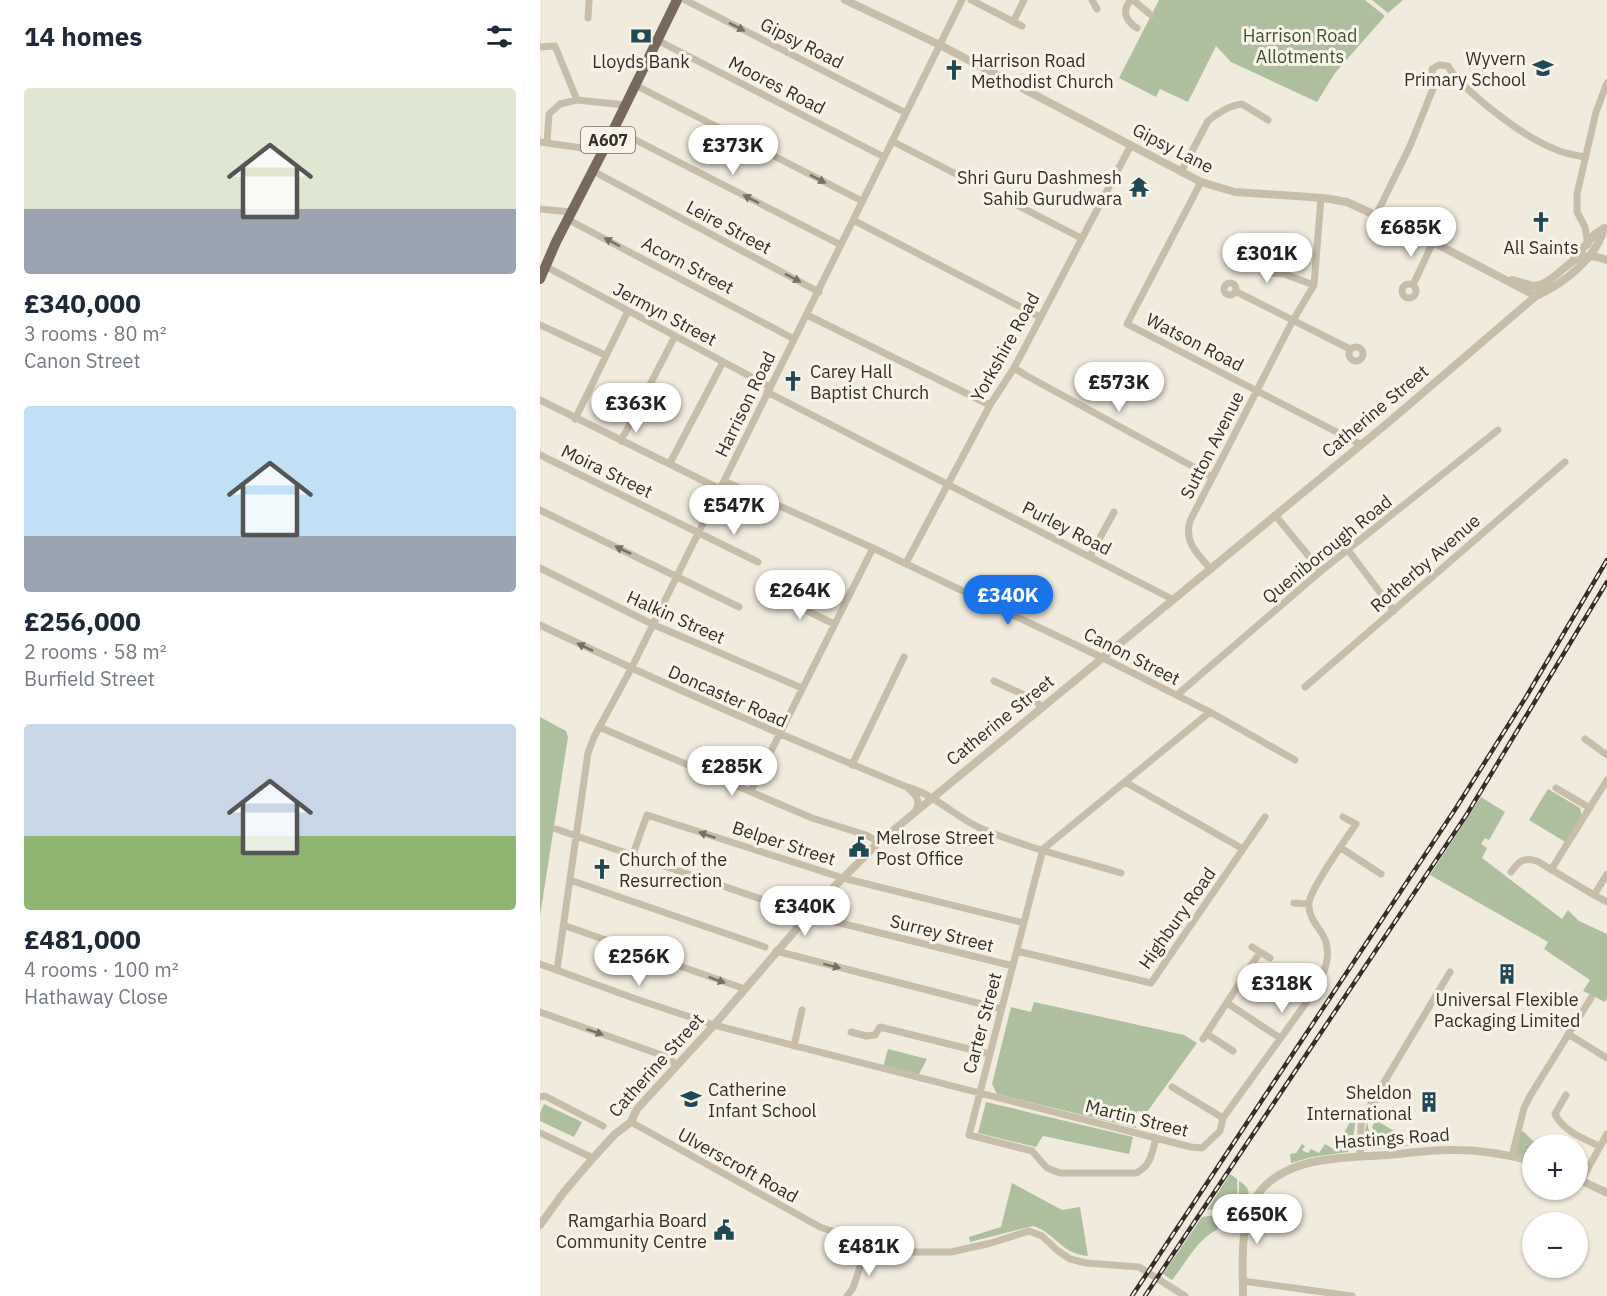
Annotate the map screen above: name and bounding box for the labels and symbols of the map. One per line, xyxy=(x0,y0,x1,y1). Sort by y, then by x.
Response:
street label: Gipsy Road xyxy=(756,12,848,74)
one-way arrow xyxy=(729,22,746,32)
bank icon: Lloyds Bank xyxy=(629,24,653,48)
park label: Harrison Road Allotments xyxy=(1243,24,1357,68)
place label: Wyvern Primary School xyxy=(1404,47,1526,91)
place label: Harrison Road Methodist Church xyxy=(971,49,1114,93)
place label: Lloyds Bank xyxy=(592,50,690,73)
street label: Moores Road xyxy=(725,51,829,119)
school or university icon: Wyvern Primary School xyxy=(1531,56,1555,80)
church icon: Harrison Road Methodist Church xyxy=(942,58,966,82)
street label: Gipsy Lane xyxy=(1129,118,1217,178)
pin: £373K xyxy=(691,125,775,176)
road number: A607 xyxy=(581,127,635,153)
place label: Shri Guru Dashmesh Sahib Gurudwara xyxy=(957,166,1122,210)
one-way arrow xyxy=(809,173,827,183)
temple icon: Shri Guru Dashmesh Sahib Gurudwara xyxy=(1127,175,1151,199)
one-way arrow xyxy=(743,194,760,204)
street label: Leire Street xyxy=(682,195,776,259)
pin: £685K xyxy=(1369,207,1453,258)
church icon: All Saints xyxy=(1529,210,1553,234)
street label: Acorn Street xyxy=(638,231,738,299)
pin: £301K xyxy=(1225,233,1309,284)
place label: All Saints xyxy=(1503,236,1579,259)
one-way arrow xyxy=(603,237,620,247)
one-way arrow xyxy=(784,273,801,283)
street label: Jermyn Street xyxy=(609,277,721,351)
street label: Yorkshire Road xyxy=(966,288,1044,406)
street label: Watson Road xyxy=(1142,308,1248,376)
street label: Harrison Road xyxy=(710,347,780,461)
place label: Carey Hall Baptist Church xyxy=(810,360,929,404)
street label: Catherine Street xyxy=(1317,360,1433,462)
pin: £573K xyxy=(1077,362,1161,413)
church icon: Carey Hall Baptist Church xyxy=(781,369,805,393)
pin: £363K xyxy=(594,383,678,434)
street label: Sutton Avenue xyxy=(1175,387,1249,503)
street label: Moira Street xyxy=(557,439,657,503)
pin: £547K xyxy=(692,485,776,536)
street label: Queniborough Road xyxy=(1257,490,1397,608)
street label: Purley Road xyxy=(1019,496,1115,560)
street label: Rotherby Avenue xyxy=(1365,509,1485,617)
one-way arrow xyxy=(614,546,631,555)
pin: £264K xyxy=(758,570,842,621)
pin: £340K xyxy=(966,575,1050,626)
street label: Halkin Street xyxy=(623,585,729,649)
street label: Canon Street xyxy=(1080,622,1184,690)
one-way arrow xyxy=(577,642,594,651)
street label: Doncaster Road xyxy=(665,659,791,733)
street label: Catherine Street xyxy=(941,670,1059,770)
pin: £285K xyxy=(690,746,774,797)
street label: Belper Street xyxy=(730,816,838,870)
place label: Melrose Street Post Office xyxy=(876,826,994,870)
one-way arrow xyxy=(698,829,716,839)
public building icon: Melrose Street Post Office xyxy=(847,835,871,859)
place label: Church of the Resurrection xyxy=(619,848,727,892)
church icon: Church of the Resurrection xyxy=(590,857,614,881)
street label: Highbury Road xyxy=(1133,863,1221,973)
pin: £340K xyxy=(763,886,847,937)
street label: Surrey Street xyxy=(888,909,996,957)
pin: £256K xyxy=(597,936,681,987)
one-way arrow xyxy=(823,962,841,971)
building icon: Universal Flexible Packaging Limited xyxy=(1495,962,1519,986)
pin: £318K xyxy=(1240,963,1324,1014)
street label: Carter Street xyxy=(957,970,1007,1076)
one-way arrow xyxy=(708,975,726,985)
place label: Universal Flexible Packaging Limited xyxy=(1434,988,1580,1032)
street label: Catherine Street xyxy=(603,1008,709,1122)
one-way arrow xyxy=(586,1027,604,1037)
place label: Catherine Infant School xyxy=(708,1078,817,1122)
place label: Sheldon International xyxy=(1306,1081,1412,1125)
school or university icon: Catherine Infant School xyxy=(679,1087,703,1111)
building icon: Sheldon International xyxy=(1417,1090,1441,1114)
street label: Martin Street xyxy=(1083,1094,1191,1142)
street label: Ulverscroft Road xyxy=(674,1122,802,1208)
street label: Hastings Road xyxy=(1333,1122,1451,1154)
pin: £650K xyxy=(1215,1194,1299,1245)
place label: Ramgarhia Board Community Centre xyxy=(556,1209,707,1253)
public building icon: Ramgarhia Board Community Centre xyxy=(712,1218,736,1242)
pin: £481K xyxy=(827,1226,911,1277)

